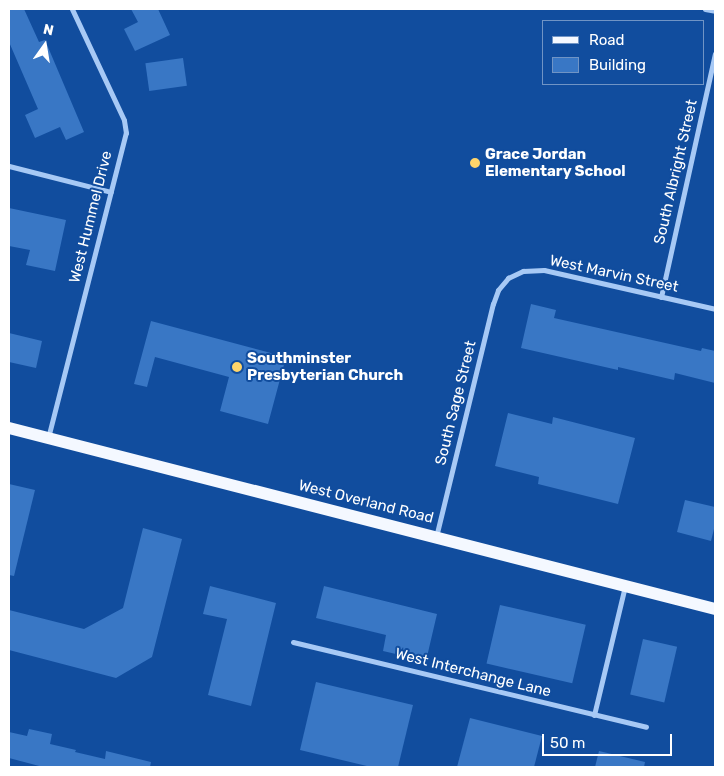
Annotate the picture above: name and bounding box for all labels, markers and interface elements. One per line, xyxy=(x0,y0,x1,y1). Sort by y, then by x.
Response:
north arrow xyxy=(20,20,70,70)
text: N xyxy=(42,20,55,39)
legend xyxy=(542,20,704,85)
text: Road xyxy=(589,31,625,49)
text: Building xyxy=(589,56,646,74)
street label: South Albright Street xyxy=(651,98,701,246)
place label: Grace Jordan Elementary School xyxy=(485,145,626,180)
street label: West Hummel Drive xyxy=(66,149,116,285)
marker: Grace Jordan Elementary School xyxy=(469,157,481,169)
street label: West Marvin Street xyxy=(548,252,680,296)
street label: South Sage Street xyxy=(432,339,480,467)
place label: Southminster Presbyterian Church xyxy=(247,349,403,384)
marker: Southminster Presbyterian Church xyxy=(231,361,243,373)
street label: West Overland Road xyxy=(297,476,435,528)
street label: West Interchange Lane xyxy=(393,645,553,701)
scale bar xyxy=(544,724,674,756)
text: 50 m xyxy=(550,734,585,752)

